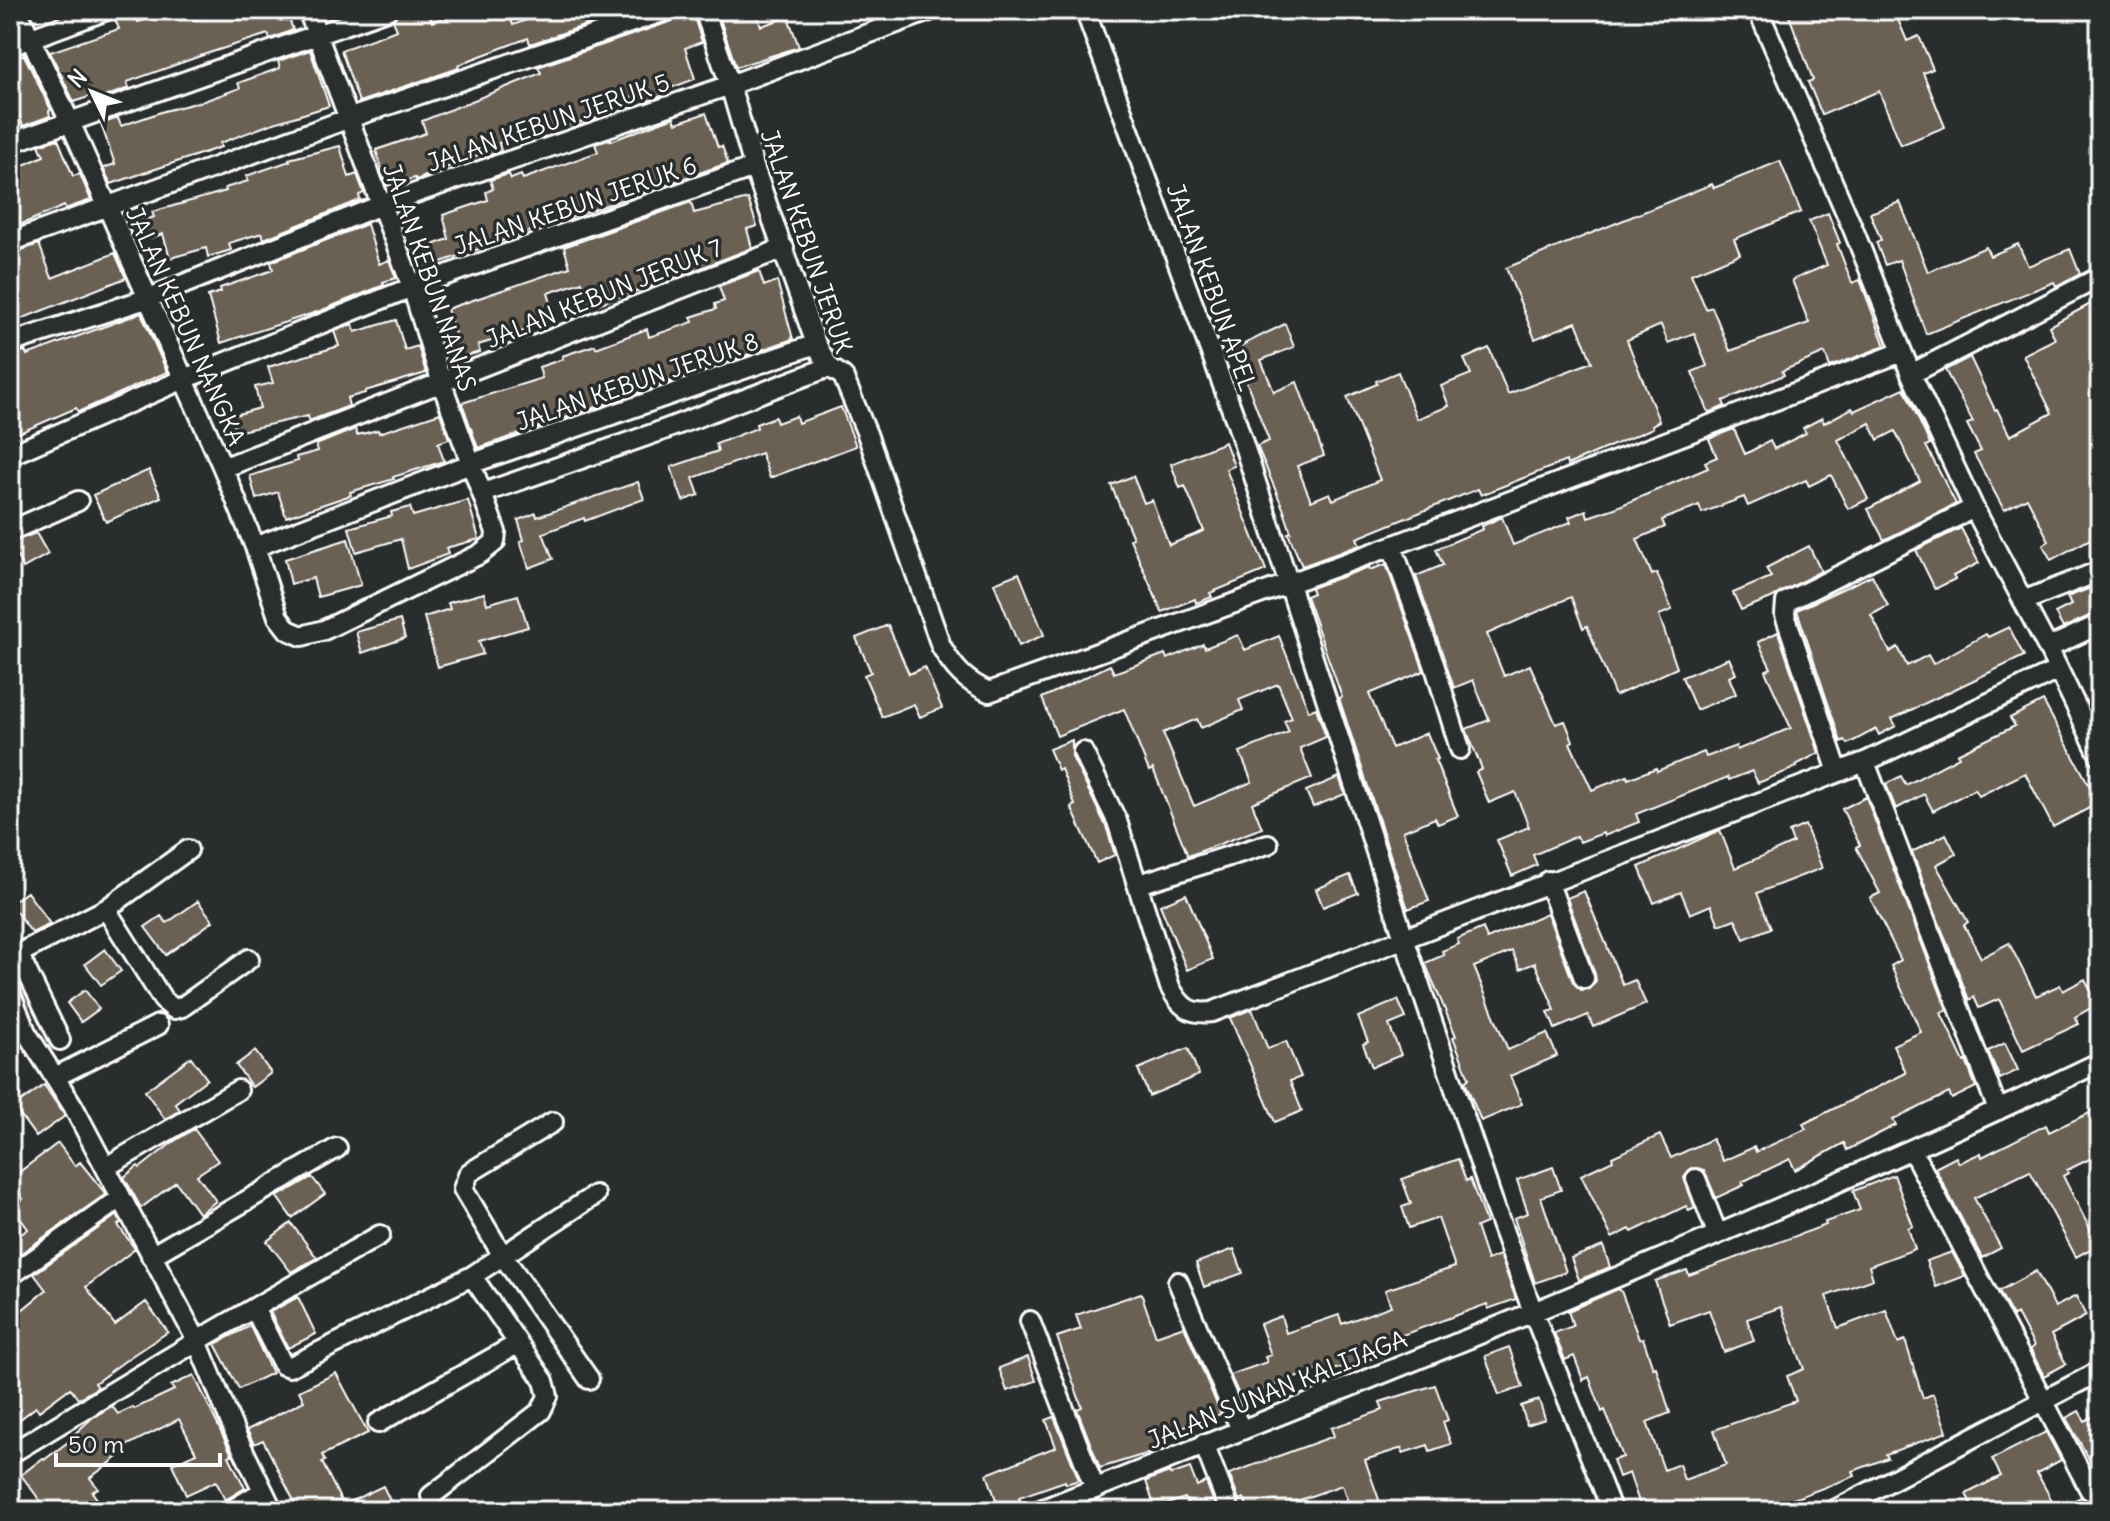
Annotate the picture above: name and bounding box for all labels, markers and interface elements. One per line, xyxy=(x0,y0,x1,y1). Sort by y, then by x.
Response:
north arrow xyxy=(52,52,132,132)
text: N xyxy=(62,63,93,93)
street label: JALAN KEBUN JERUK 5 xyxy=(423,66,673,178)
street label: JALAN KEBUN JERUK xyxy=(755,125,859,357)
street label: JALAN KEBUN JERUK 6 xyxy=(450,149,700,261)
street label: JALAN KEBUN NANAS xyxy=(377,159,483,395)
street label: JALAN KEBUN APEL xyxy=(1160,179,1264,395)
street label: JALAN KEBUN NANGKA xyxy=(120,202,252,450)
street label: JALAN KEBUN JERUK 7 xyxy=(481,232,727,354)
street label: JALAN KEBUN JERUK 8 xyxy=(512,325,762,437)
street label: JALAN SUNAN KALIJAGA xyxy=(1143,1323,1411,1455)
scale bar xyxy=(56,1417,220,1467)
text: 50 m xyxy=(68,1429,124,1459)

